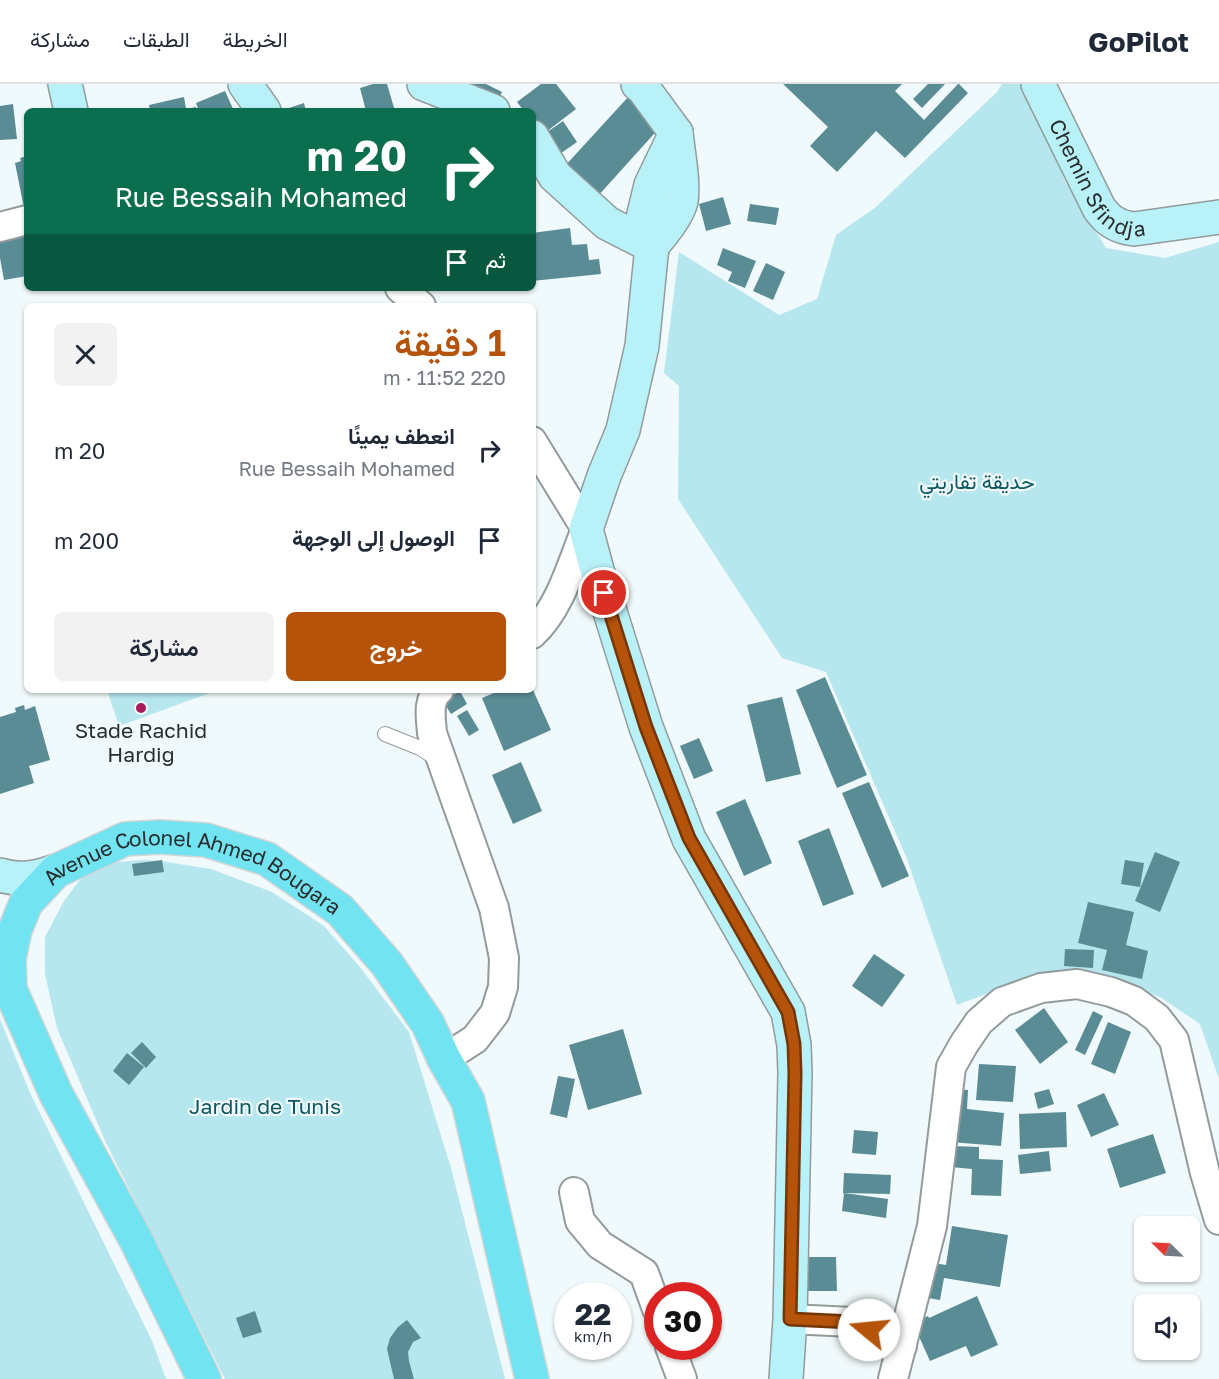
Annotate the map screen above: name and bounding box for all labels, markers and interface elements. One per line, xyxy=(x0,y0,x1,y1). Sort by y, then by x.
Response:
text: GoPilot xyxy=(1088,25,1189,58)
text: مشاركة xyxy=(30,26,90,52)
text: الطبقات xyxy=(123,26,190,52)
text: الخريطة xyxy=(223,26,288,52)
street label: Chemin Sfindja xyxy=(1044,114,1147,242)
text: 20 m xyxy=(307,130,407,180)
icon: right xyxy=(428,132,506,210)
text: Rue Bessaih Mohamed xyxy=(115,181,407,213)
icon: arrive xyxy=(440,246,473,279)
text: ثم xyxy=(485,246,506,273)
text: 1 دقيقة xyxy=(394,321,506,364)
button: close xyxy=(54,323,117,386)
text: 220 m · 11:52 xyxy=(383,365,506,389)
text: انعطف يمينًا xyxy=(348,422,455,449)
icon: right xyxy=(473,434,506,467)
text: 20 m xyxy=(54,437,105,464)
text: Rue Bessaih Mohamed xyxy=(239,456,455,480)
park label: حديقة تفاريتي xyxy=(919,468,1035,499)
text: الوصول إلى الوجهة xyxy=(292,524,455,551)
icon: arrive xyxy=(473,524,506,557)
text: 200 m xyxy=(54,527,119,554)
pin xyxy=(578,567,629,618)
icon: arrive xyxy=(587,576,620,609)
button: مشاركة xyxy=(54,612,274,681)
button: خروج xyxy=(286,612,506,681)
marker: Stade Rachid Hardig xyxy=(134,701,148,715)
place label: Stade Rachid Hardig xyxy=(75,717,207,767)
text: Avenue Colonel Ahmed Bougara xyxy=(37,824,346,920)
street label: Avenue Colonel Ahmed Bougara xyxy=(31,876,355,930)
park label: Jardin de Tunis xyxy=(189,1093,341,1119)
north arrow xyxy=(1134,1216,1200,1282)
map controls xyxy=(1134,1216,1200,1360)
speed limit sign: 30 xyxy=(644,1282,722,1360)
button: sound xyxy=(1134,1294,1200,1360)
text: 22 xyxy=(575,1296,611,1332)
position arrow xyxy=(837,1298,901,1362)
text: km/h xyxy=(574,1327,612,1345)

